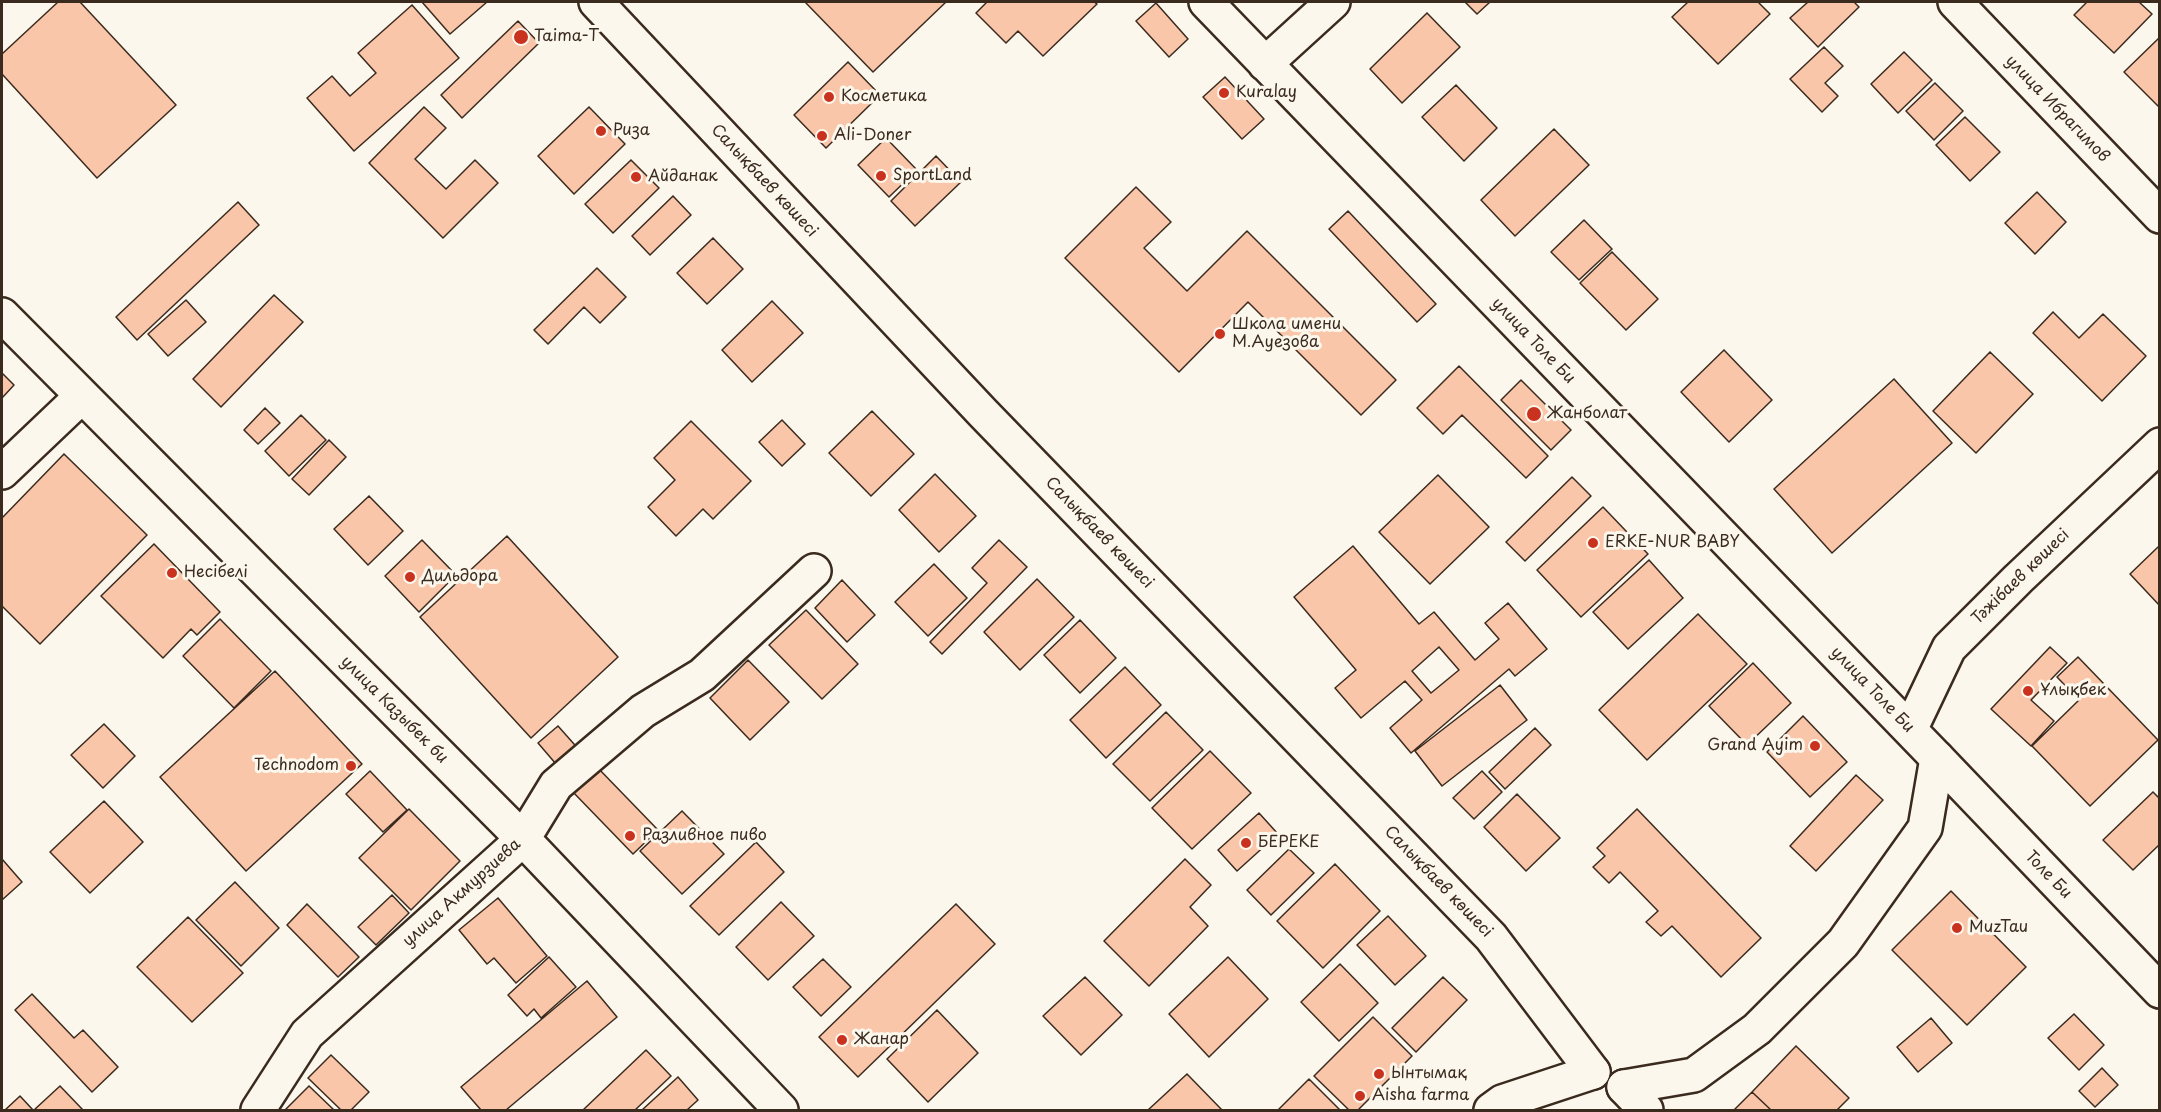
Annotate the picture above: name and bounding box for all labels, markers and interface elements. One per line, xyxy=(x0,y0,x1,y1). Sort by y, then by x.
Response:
place label: Taima-T xyxy=(534,27,599,47)
marker: Taima-T xyxy=(512,28,530,46)
street label: улица Ибрагимов xyxy=(2001,52,2113,166)
place label: Kuralay xyxy=(1236,83,1297,103)
marker: Kuralay xyxy=(1217,86,1231,100)
place label: Косметика xyxy=(841,87,927,107)
marker: Косметика xyxy=(822,90,836,104)
place label: Риза xyxy=(613,121,650,141)
street label: Салықбаев көшесі xyxy=(707,121,821,241)
marker: Риза xyxy=(594,124,608,138)
place label: Ali-Doner xyxy=(834,126,911,146)
marker: Ali-Doner xyxy=(815,129,829,143)
place label: SportLand xyxy=(893,166,972,186)
place label: Айданак xyxy=(648,167,718,187)
marker: SportLand xyxy=(874,169,888,183)
marker: Айданак xyxy=(629,170,643,184)
street label: улица Толе Би xyxy=(1487,294,1579,388)
place label: Школа имени М.Ауезова xyxy=(1232,315,1341,353)
marker: Школа имени М.Ауезова xyxy=(1213,327,1227,341)
place label: Жанболат xyxy=(1547,404,1627,424)
marker: Жанболат xyxy=(1525,405,1543,423)
street label: Салықбаев көшесі xyxy=(1041,473,1157,593)
street label: Тәжібаев көшесі xyxy=(1968,526,2074,628)
place label: ERKE-NUR BABY xyxy=(1605,533,1740,553)
marker: ERKE-NUR BABY xyxy=(1586,536,1600,550)
place label: Несібелі xyxy=(184,563,248,583)
marker: Несібелі xyxy=(165,566,179,580)
place label: Дильдора xyxy=(422,567,498,587)
marker: Дильдора xyxy=(403,570,417,584)
street label: улица Толе Би xyxy=(1826,643,1918,737)
street label: улица Казыбек би xyxy=(336,652,452,768)
place label: Ұлықбек xyxy=(2040,681,2106,701)
marker: Ұлықбек xyxy=(2021,684,2035,698)
place label: Grand Ayim xyxy=(1707,736,1803,756)
marker: Grand Ayim xyxy=(1808,739,1822,753)
place label: Technodom xyxy=(254,756,339,776)
marker: Technodom xyxy=(344,759,358,773)
street label: Салықбаев көшесі xyxy=(1380,822,1496,942)
place label: Разливное пиво xyxy=(642,826,767,846)
marker: Разливное пиво xyxy=(623,829,637,843)
place label: БЕРЕКЕ xyxy=(1258,833,1320,853)
street label: улица Акмурзиева xyxy=(399,835,525,951)
marker: БЕРЕКЕ xyxy=(1239,836,1253,850)
street label: Толе Би xyxy=(2021,847,2075,903)
place label: MuzTau xyxy=(1969,918,2028,938)
marker: MuzTau xyxy=(1950,921,1964,935)
place label: Жанар xyxy=(854,1030,909,1050)
marker: Жанар xyxy=(835,1033,849,1047)
place label: Ынтымақ xyxy=(1391,1064,1467,1084)
marker: Ынтымақ xyxy=(1372,1067,1386,1081)
place label: Aisha farma xyxy=(1372,1086,1469,1106)
marker: Aisha farma xyxy=(1353,1089,1367,1103)

